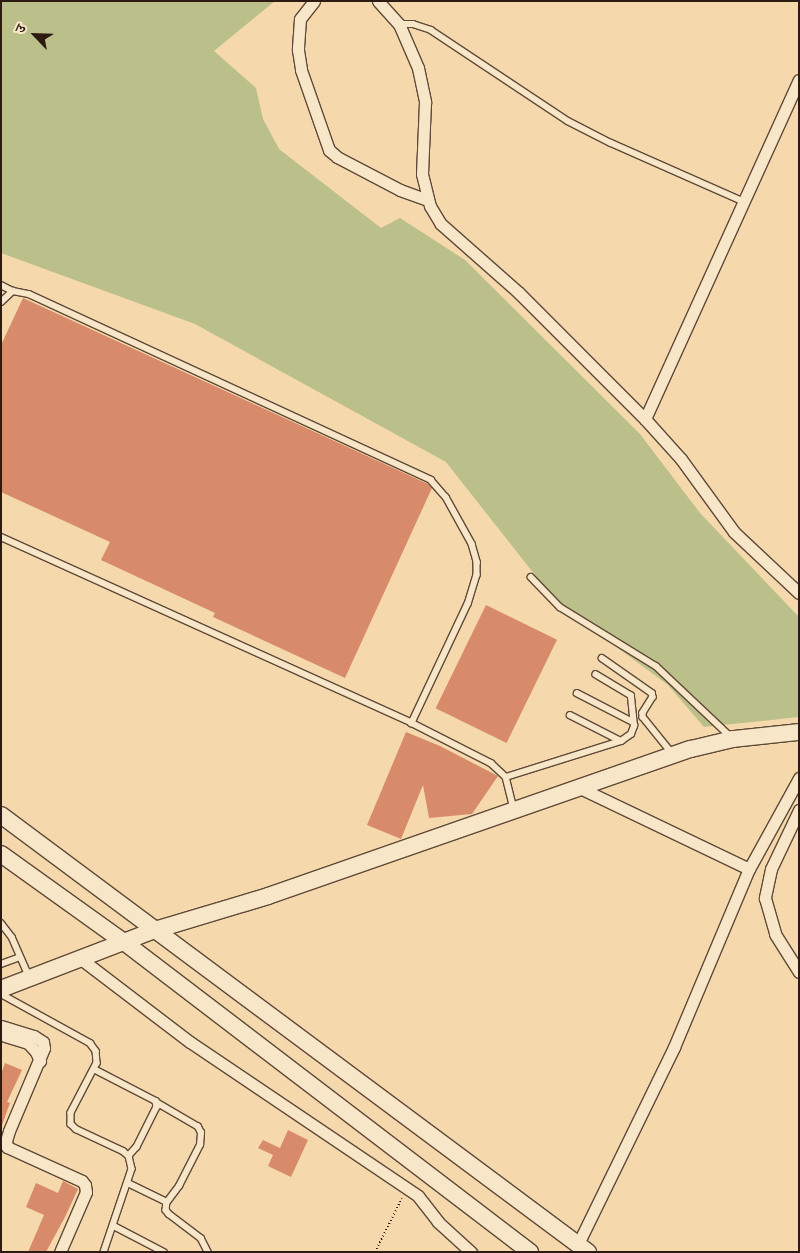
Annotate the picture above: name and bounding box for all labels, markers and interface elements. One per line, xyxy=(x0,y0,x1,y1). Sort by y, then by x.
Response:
north arrow xyxy=(10,10,60,60)
text: उ xyxy=(12,22,31,36)

